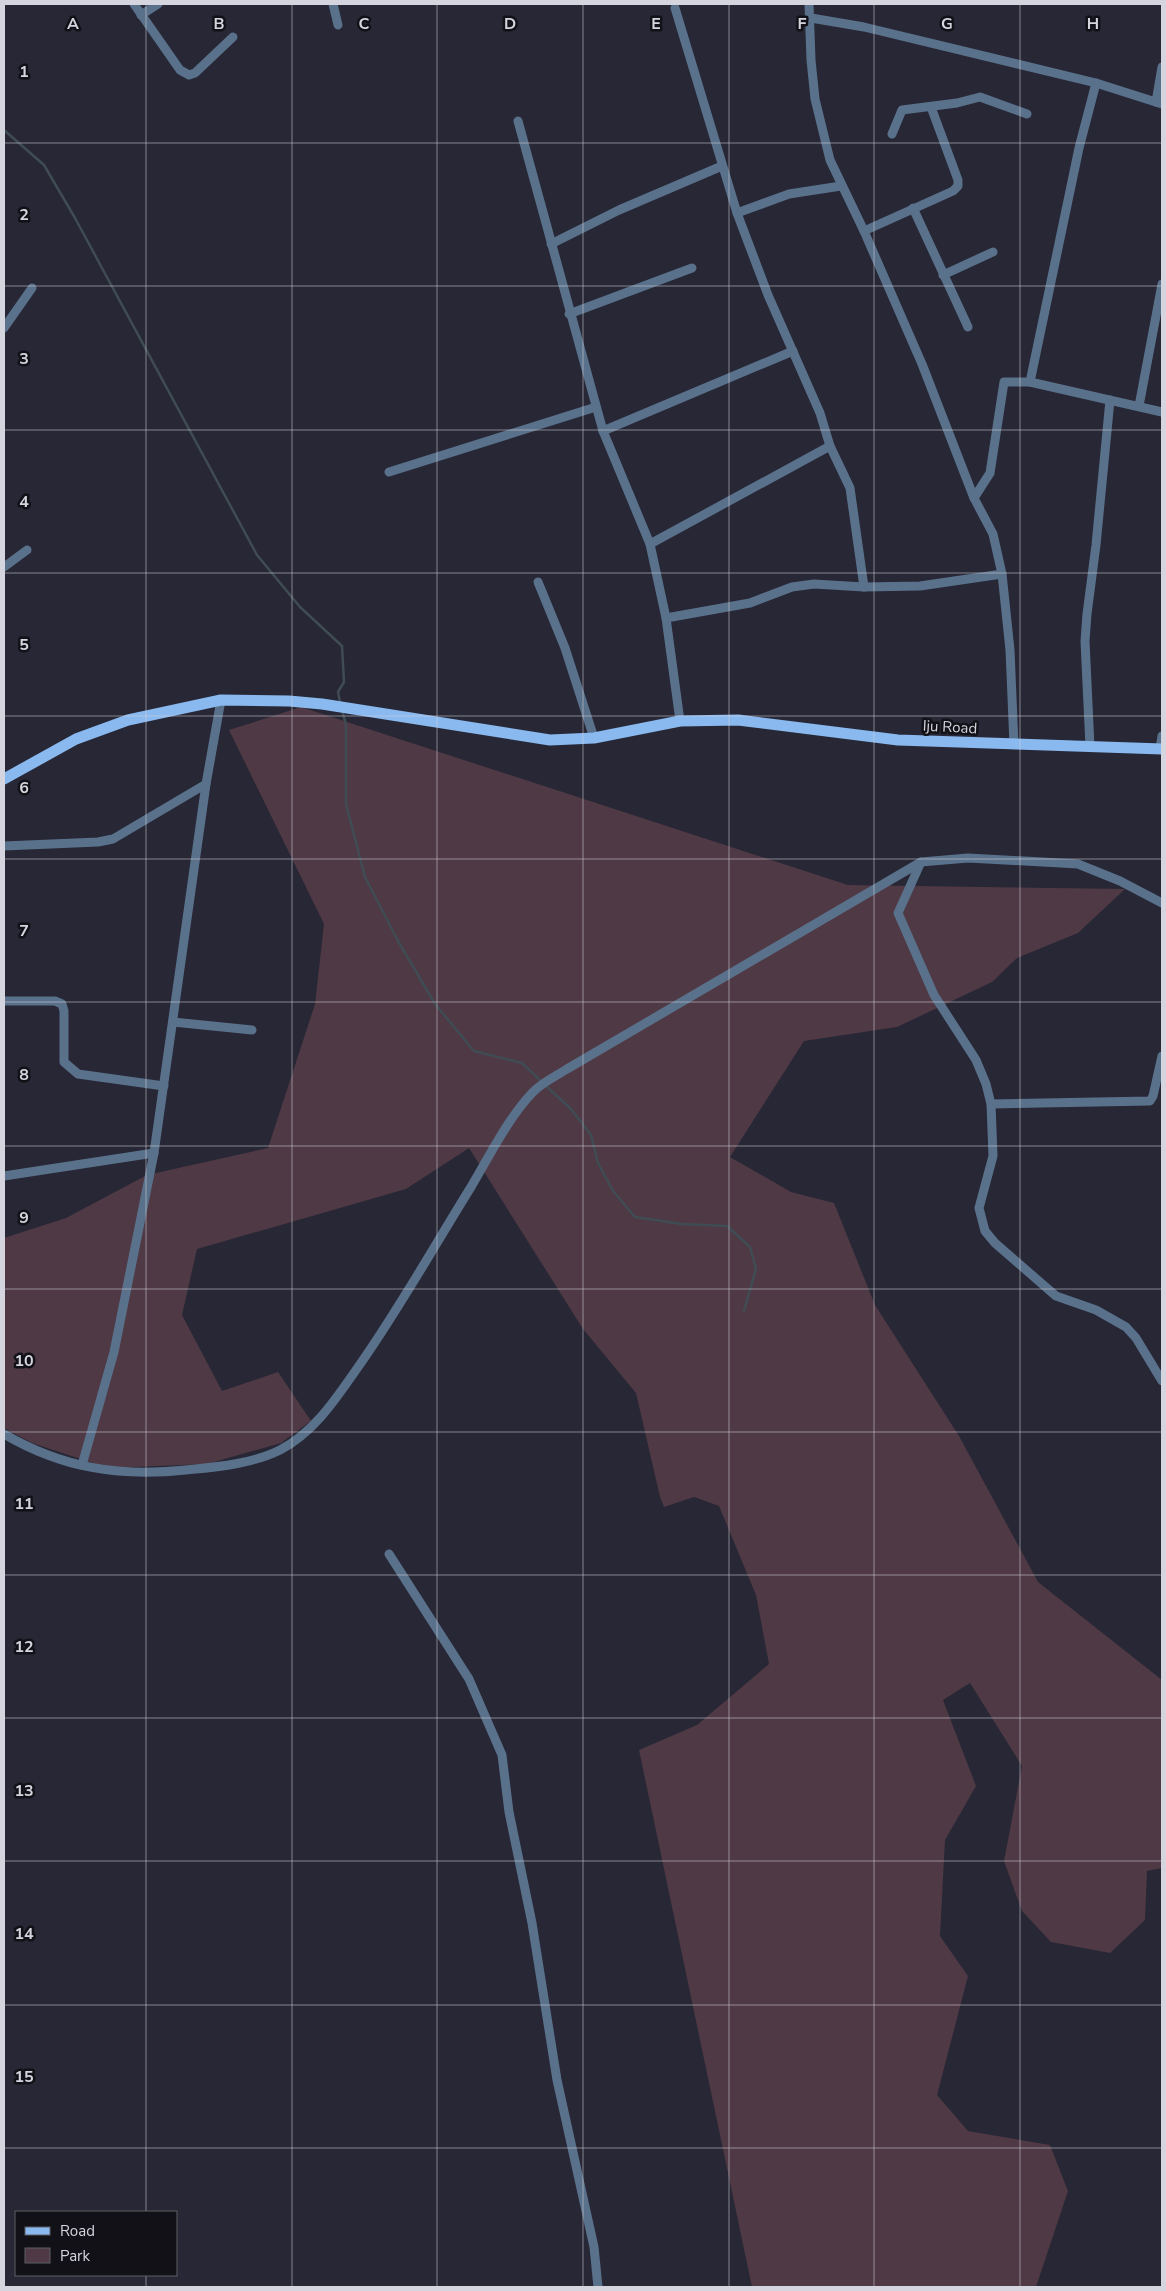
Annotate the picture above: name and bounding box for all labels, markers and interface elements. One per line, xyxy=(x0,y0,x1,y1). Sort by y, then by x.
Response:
text: A xyxy=(67,13,79,35)
text: B xyxy=(213,13,225,35)
text: C xyxy=(359,13,370,35)
text: D xyxy=(504,13,516,35)
text: E xyxy=(651,13,661,35)
text: F xyxy=(798,13,807,35)
text: G xyxy=(941,13,953,35)
text: H xyxy=(1087,13,1099,35)
text: 1 xyxy=(19,61,29,83)
text: 2 xyxy=(19,204,29,226)
text: 3 xyxy=(19,348,29,370)
text: 4 xyxy=(19,491,29,513)
text: 5 xyxy=(19,634,29,656)
street label: Iju Road xyxy=(922,716,978,738)
text: 6 xyxy=(19,777,29,799)
text: 7 xyxy=(19,920,29,942)
text: 8 xyxy=(19,1064,29,1086)
text: 9 xyxy=(19,1207,29,1229)
text: 10 xyxy=(14,1350,34,1372)
text: 11 xyxy=(14,1493,34,1515)
text: 12 xyxy=(14,1636,34,1658)
text: 13 xyxy=(14,1780,34,1802)
text: 14 xyxy=(14,1923,34,1945)
text: 15 xyxy=(14,2066,34,2088)
legend xyxy=(15,2211,178,2276)
text: Road xyxy=(60,2221,95,2241)
text: Park xyxy=(60,2246,90,2266)

